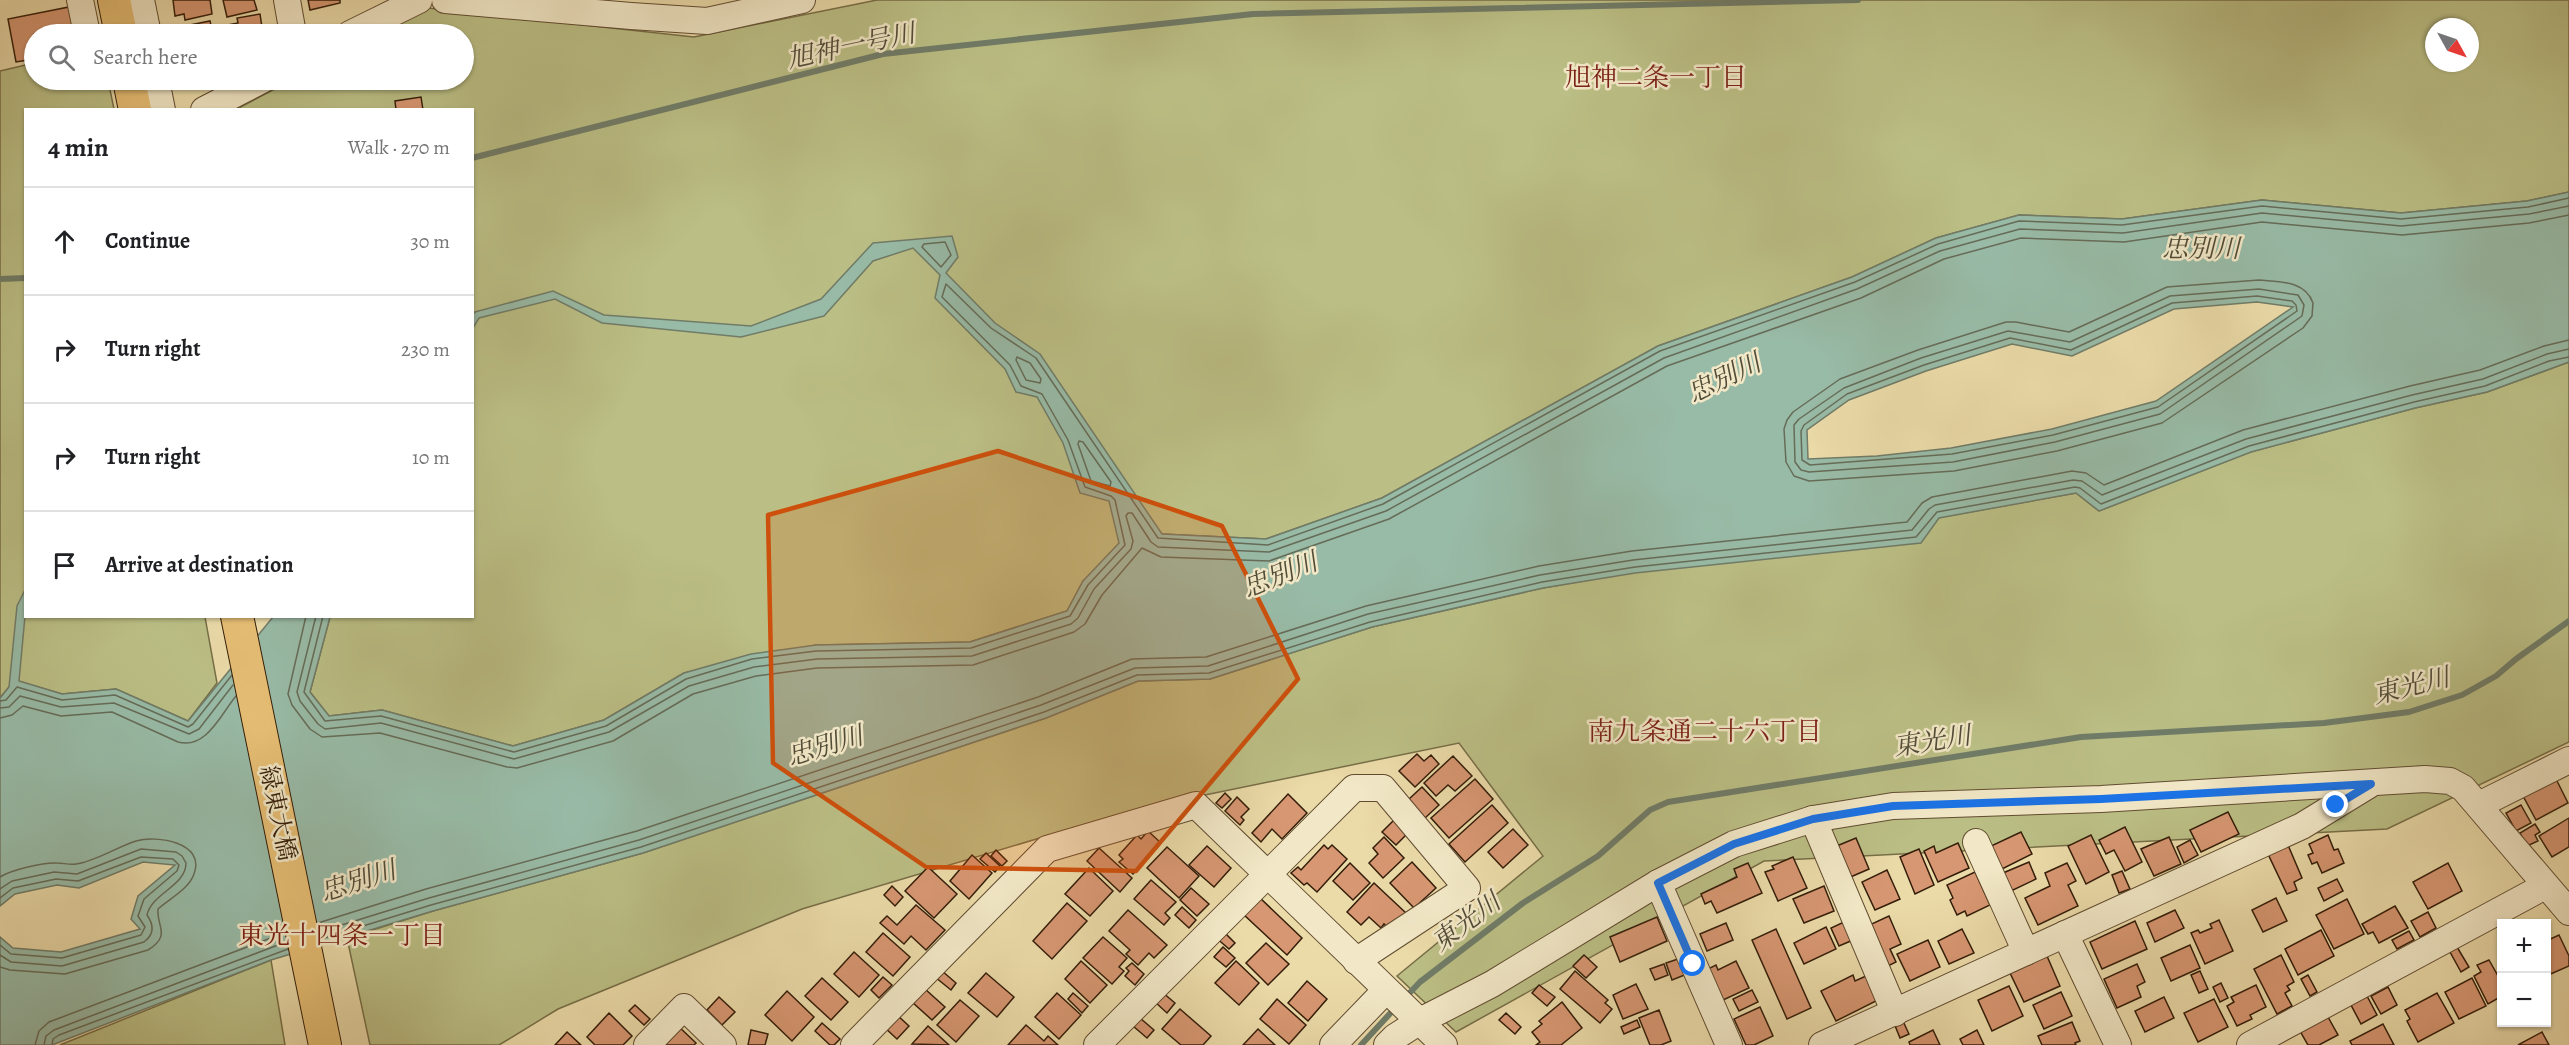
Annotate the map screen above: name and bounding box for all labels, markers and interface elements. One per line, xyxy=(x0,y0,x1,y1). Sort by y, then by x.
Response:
water label: 旭神一号川 xyxy=(784,15,921,77)
north arrow xyxy=(2425,18,2479,72)
search box xyxy=(24,24,474,90)
icon: search xyxy=(45,41,78,74)
text: Search here xyxy=(93,42,198,72)
district label: 旭神二条一丁目 xyxy=(1565,60,1747,95)
text: 4 min xyxy=(48,130,109,165)
text: Walk · 270 m xyxy=(348,134,450,161)
icon: ahead xyxy=(48,225,81,258)
text: Continue xyxy=(105,226,190,256)
text: 30 m xyxy=(410,228,450,255)
water label: 忠別川 xyxy=(2162,231,2243,266)
icon: right xyxy=(48,333,81,366)
text: Turn right xyxy=(105,334,201,364)
text: 230 m xyxy=(401,336,450,363)
water label: 忠別川 xyxy=(1681,344,1769,411)
icon: right xyxy=(48,441,81,474)
text: Turn right xyxy=(105,442,201,472)
text: 10 m xyxy=(412,444,450,471)
water label: 忠別川 xyxy=(1237,543,1325,606)
icon: arrive xyxy=(48,549,81,582)
text: Arrive at destination xyxy=(105,550,294,580)
water label: 東光川 xyxy=(2369,659,2456,712)
district label: 南九条通二十六丁目 xyxy=(1588,714,1822,749)
water label: 忠別川 xyxy=(783,717,870,774)
water label: 東光川 xyxy=(1891,717,1976,764)
street label: 緑東大橋 xyxy=(252,763,304,863)
route end xyxy=(2322,791,2348,817)
water label: 忠別川 xyxy=(315,851,403,910)
water label: 東光川 xyxy=(1424,883,1510,959)
district label: 東光十四条一丁目 xyxy=(238,918,446,953)
map controls xyxy=(2497,919,2551,1027)
button: + xyxy=(2497,919,2551,973)
route start xyxy=(1679,950,1705,976)
button: − xyxy=(2497,973,2551,1027)

